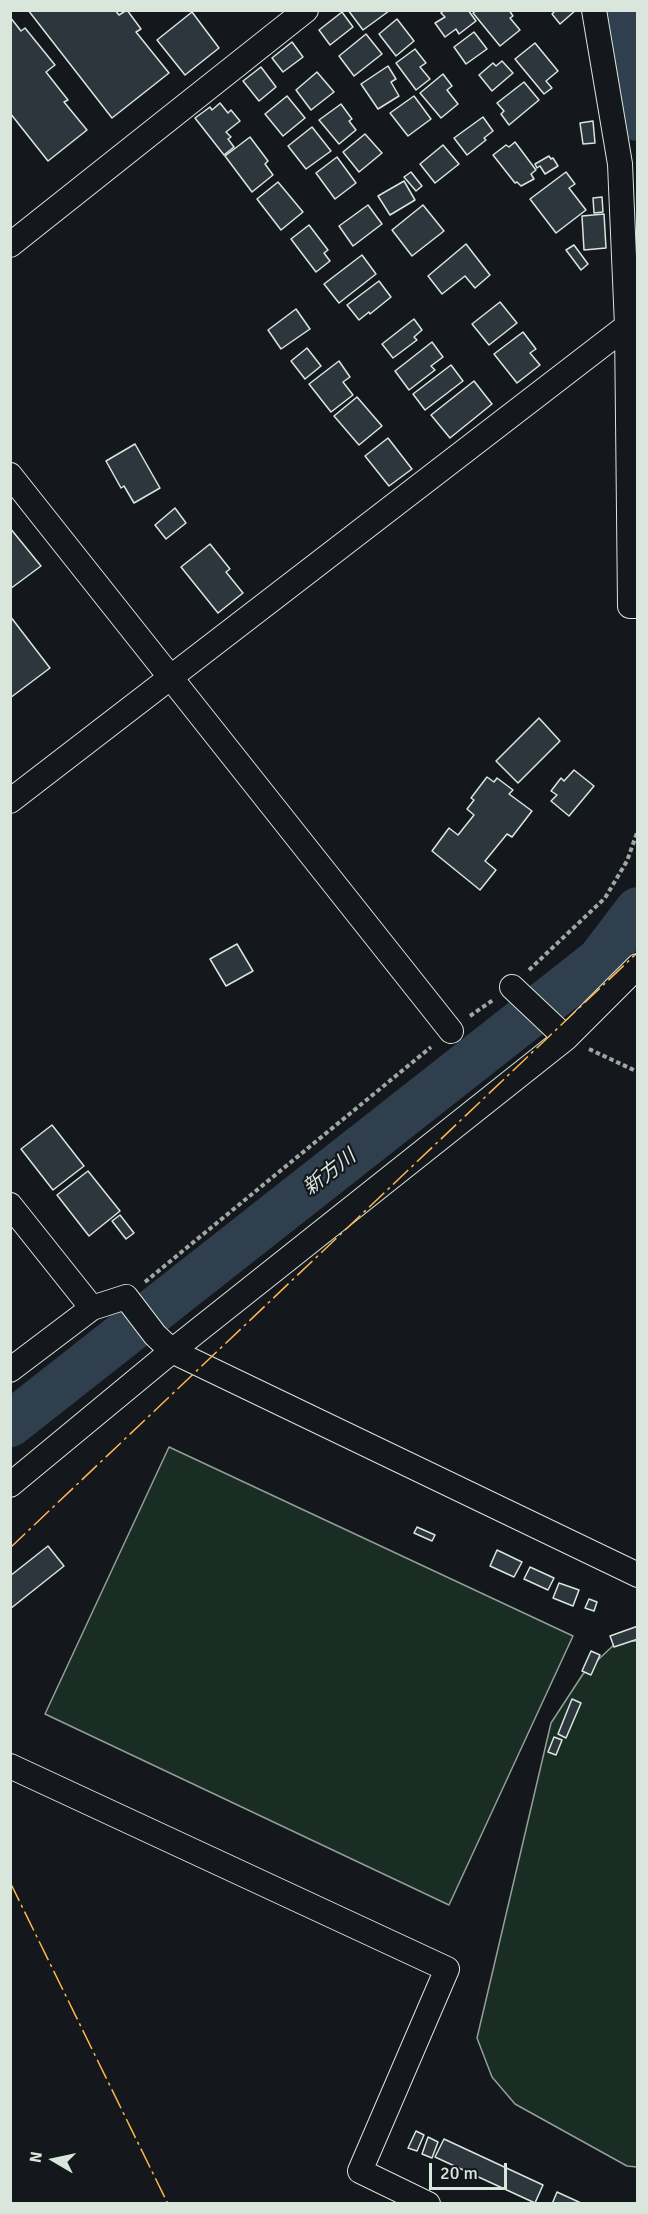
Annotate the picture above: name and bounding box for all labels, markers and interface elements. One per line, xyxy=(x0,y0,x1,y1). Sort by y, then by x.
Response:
water label: 新方川 xyxy=(299,1145,361,1201)
north arrow xyxy=(24,2130,84,2190)
text: N xyxy=(25,2150,47,2164)
scale bar xyxy=(432,2151,510,2189)
text: 20 m xyxy=(440,2162,478,2184)

